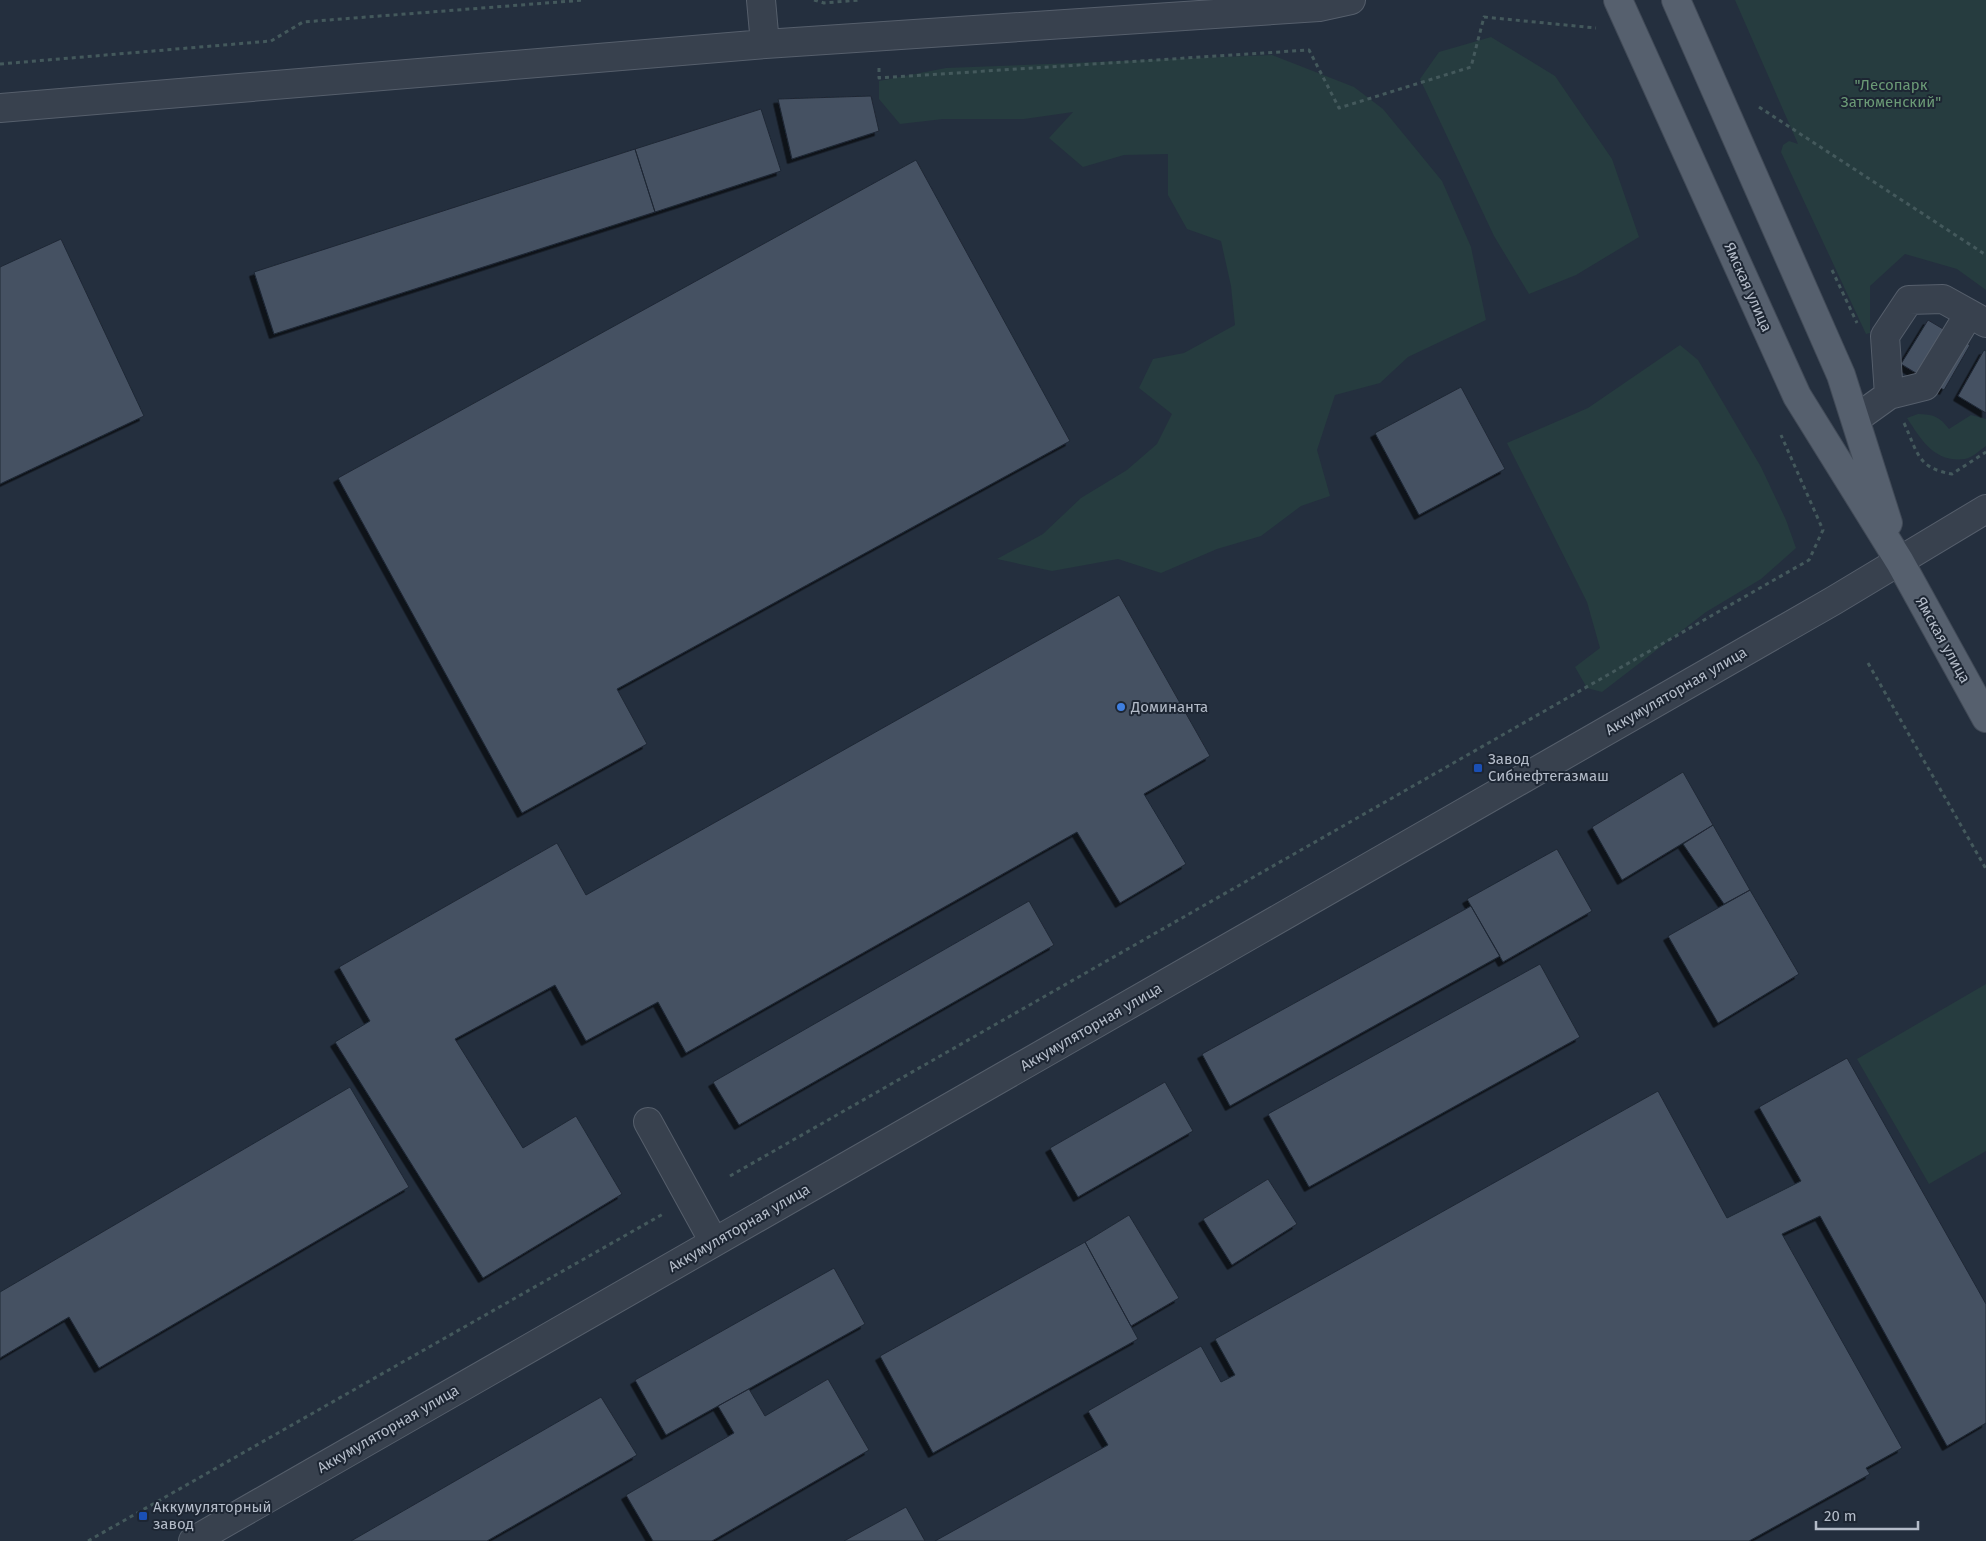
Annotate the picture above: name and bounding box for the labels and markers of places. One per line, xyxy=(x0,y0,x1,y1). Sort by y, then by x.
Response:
place label: Доминанта xyxy=(1130,698,1208,716)
marker: Доминанта xyxy=(1115,701,1127,713)
place label: Завод Сибнефтегазмаш xyxy=(1488,750,1609,785)
marker: Завод Сибнефтегазмаш xyxy=(1472,762,1484,774)
place label: Аккумуляторный завод xyxy=(153,1498,272,1533)
marker: Аккумуляторный завод xyxy=(137,1510,149,1522)

